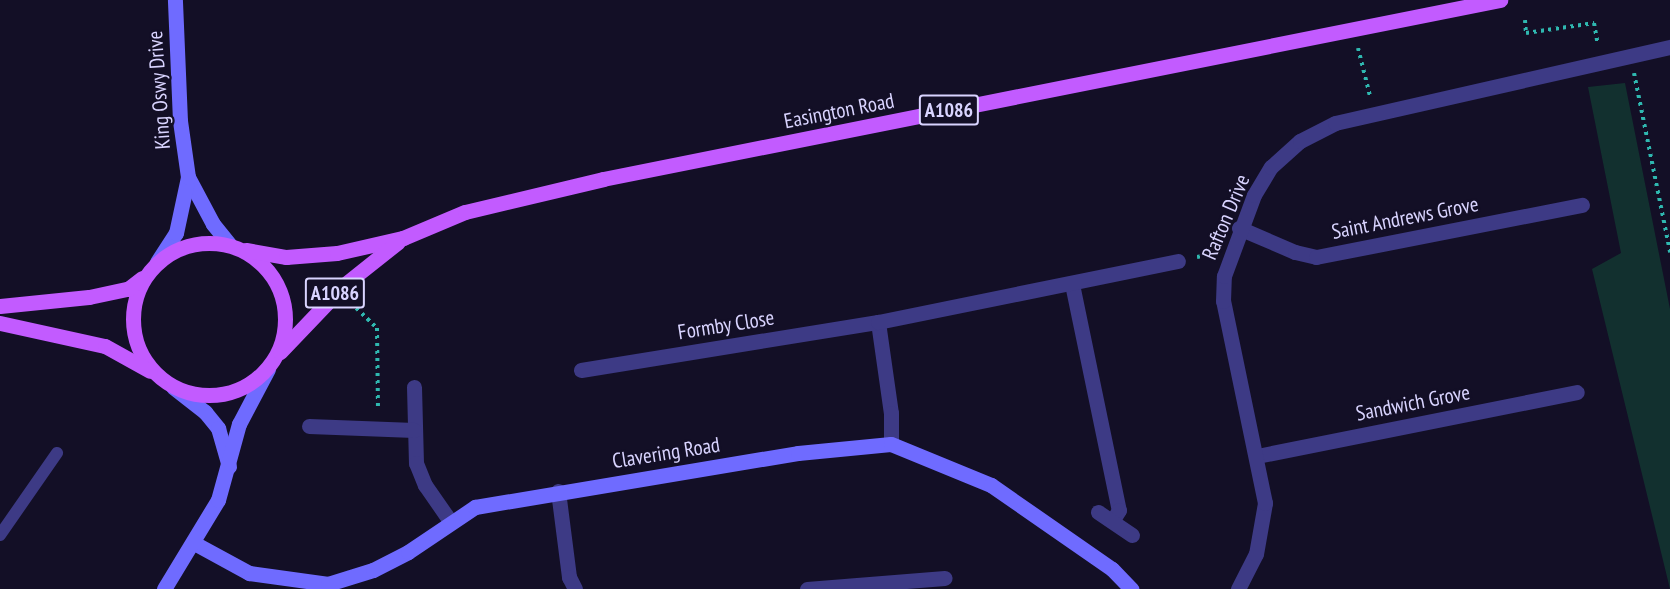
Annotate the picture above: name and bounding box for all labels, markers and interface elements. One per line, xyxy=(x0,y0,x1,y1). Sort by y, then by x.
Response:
street label: King Oswy Drive xyxy=(142,30,176,150)
street label: Easington Road xyxy=(782,88,896,134)
road number: A1086 xyxy=(918,93,980,127)
street label: Rafton Drive xyxy=(1197,171,1255,263)
street label: Saint Andrews Grove xyxy=(1329,191,1481,245)
road number: A1086 xyxy=(304,276,366,310)
street label: Formby Close xyxy=(676,305,776,345)
street label: Sandwich Grove xyxy=(1354,380,1472,426)
street label: Clavering Road xyxy=(610,432,722,474)

